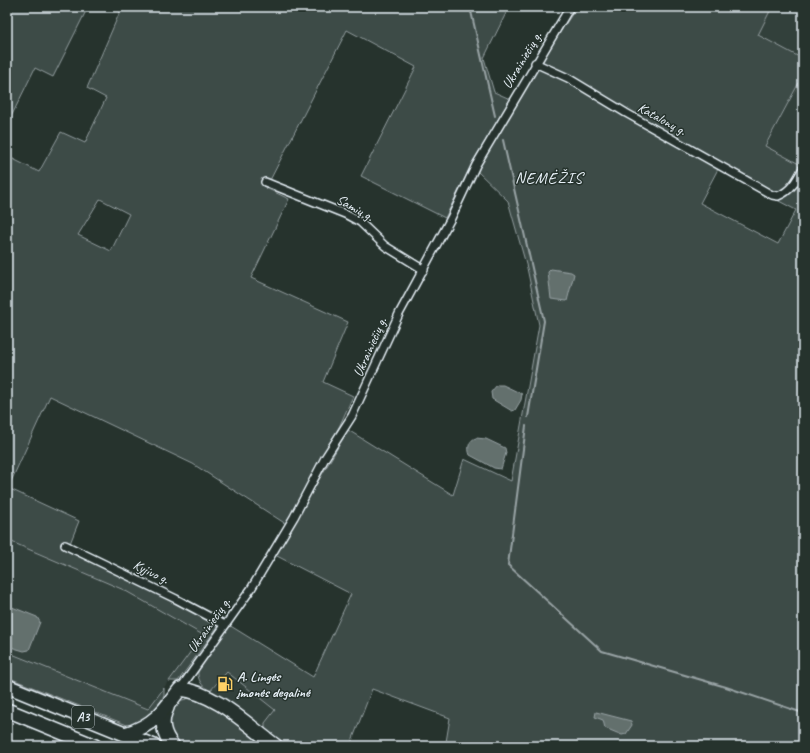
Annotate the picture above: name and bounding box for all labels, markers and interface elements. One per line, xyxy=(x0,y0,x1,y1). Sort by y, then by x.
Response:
street label: Ukrainiečių g. xyxy=(498,28,546,91)
street label: Katalonų g. xyxy=(635,99,689,139)
district label: NEMĖŽIS xyxy=(515,168,585,188)
street label: Samių g. xyxy=(334,191,377,225)
street label: Ukrainiečių g. xyxy=(349,314,391,379)
street label: Kyjivo g. xyxy=(130,556,172,588)
street label: Ukrainiečių g. xyxy=(184,594,234,656)
place label: A. Lingės įmonės degalinė xyxy=(236,668,311,701)
fuel station icon: A. Lingės įmonės degalinė xyxy=(216,675,234,693)
road number: A3 xyxy=(72,706,94,728)

